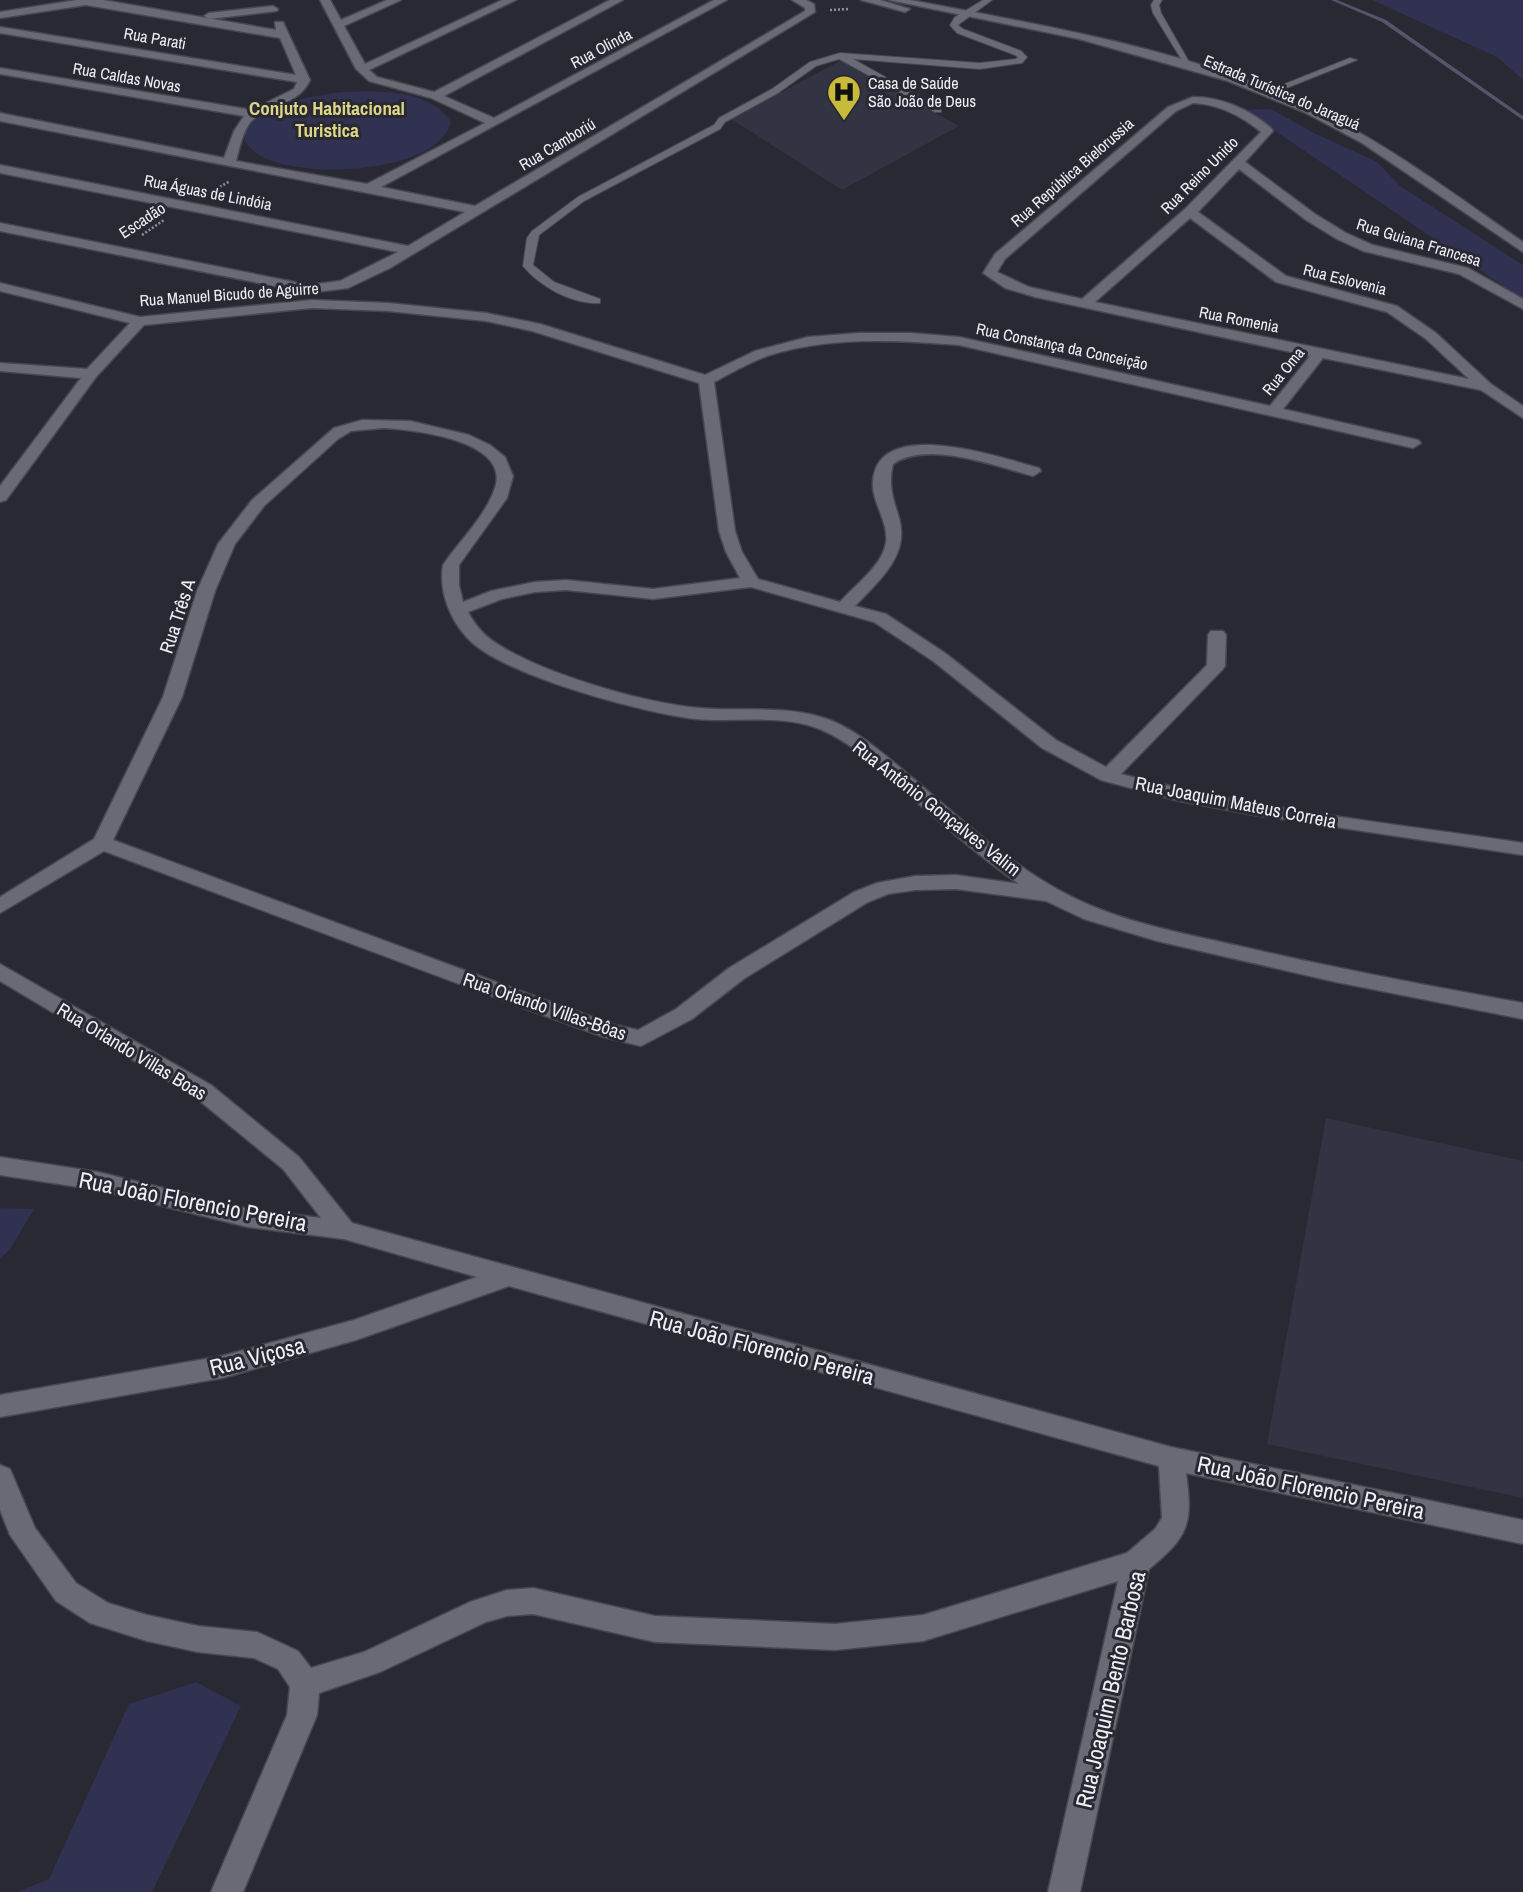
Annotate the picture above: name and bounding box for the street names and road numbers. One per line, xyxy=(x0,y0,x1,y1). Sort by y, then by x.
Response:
street label: Rua Parati xyxy=(122,22,188,54)
street label: Rua Olinda xyxy=(567,22,636,73)
street label: Estrada Turística do Jaraguá xyxy=(1200,49,1364,135)
street label: Rua Caldas Novas xyxy=(71,57,183,97)
street label: Rua República Bielorussia xyxy=(1006,112,1139,232)
street label: Rua Camboriú xyxy=(515,113,599,175)
street label: Rua Reino Unido xyxy=(1155,131,1243,219)
street label: Rua Águas de Lindóia xyxy=(142,169,275,215)
street label: Escadão xyxy=(115,197,169,243)
street label: Rua Guiana Francesa xyxy=(1354,213,1485,272)
street label: Rua Eslovenia xyxy=(1301,258,1390,300)
street label: Rua Manuel Bicudo de Aguirre xyxy=(139,277,319,311)
street label: Rua Romenia xyxy=(1197,300,1282,338)
street label: Rua Constança da Conceição xyxy=(974,317,1150,375)
street label: Rua Oma xyxy=(1257,342,1310,400)
street label: Rua Três A xyxy=(153,575,201,657)
street label: Rua Antônio Gonçalves Valim xyxy=(848,734,1026,882)
street label: Rua Joaquim Mateus Correia xyxy=(1133,770,1339,834)
street label: Rua Orlando Villas-Bôas xyxy=(460,966,630,1046)
street label: Rua Orlando Villas Boas xyxy=(52,996,212,1106)
street label: Rua João Florencio Pereira xyxy=(76,1164,310,1238)
street label: Rua João Florencio Pereira xyxy=(646,1302,878,1392)
street label: Rua Viçosa xyxy=(206,1329,308,1383)
street label: Rua João Florencio Pereira xyxy=(1194,1448,1428,1526)
street label: Rua Joaquim Bento Barbosa xyxy=(1068,1567,1152,1810)

